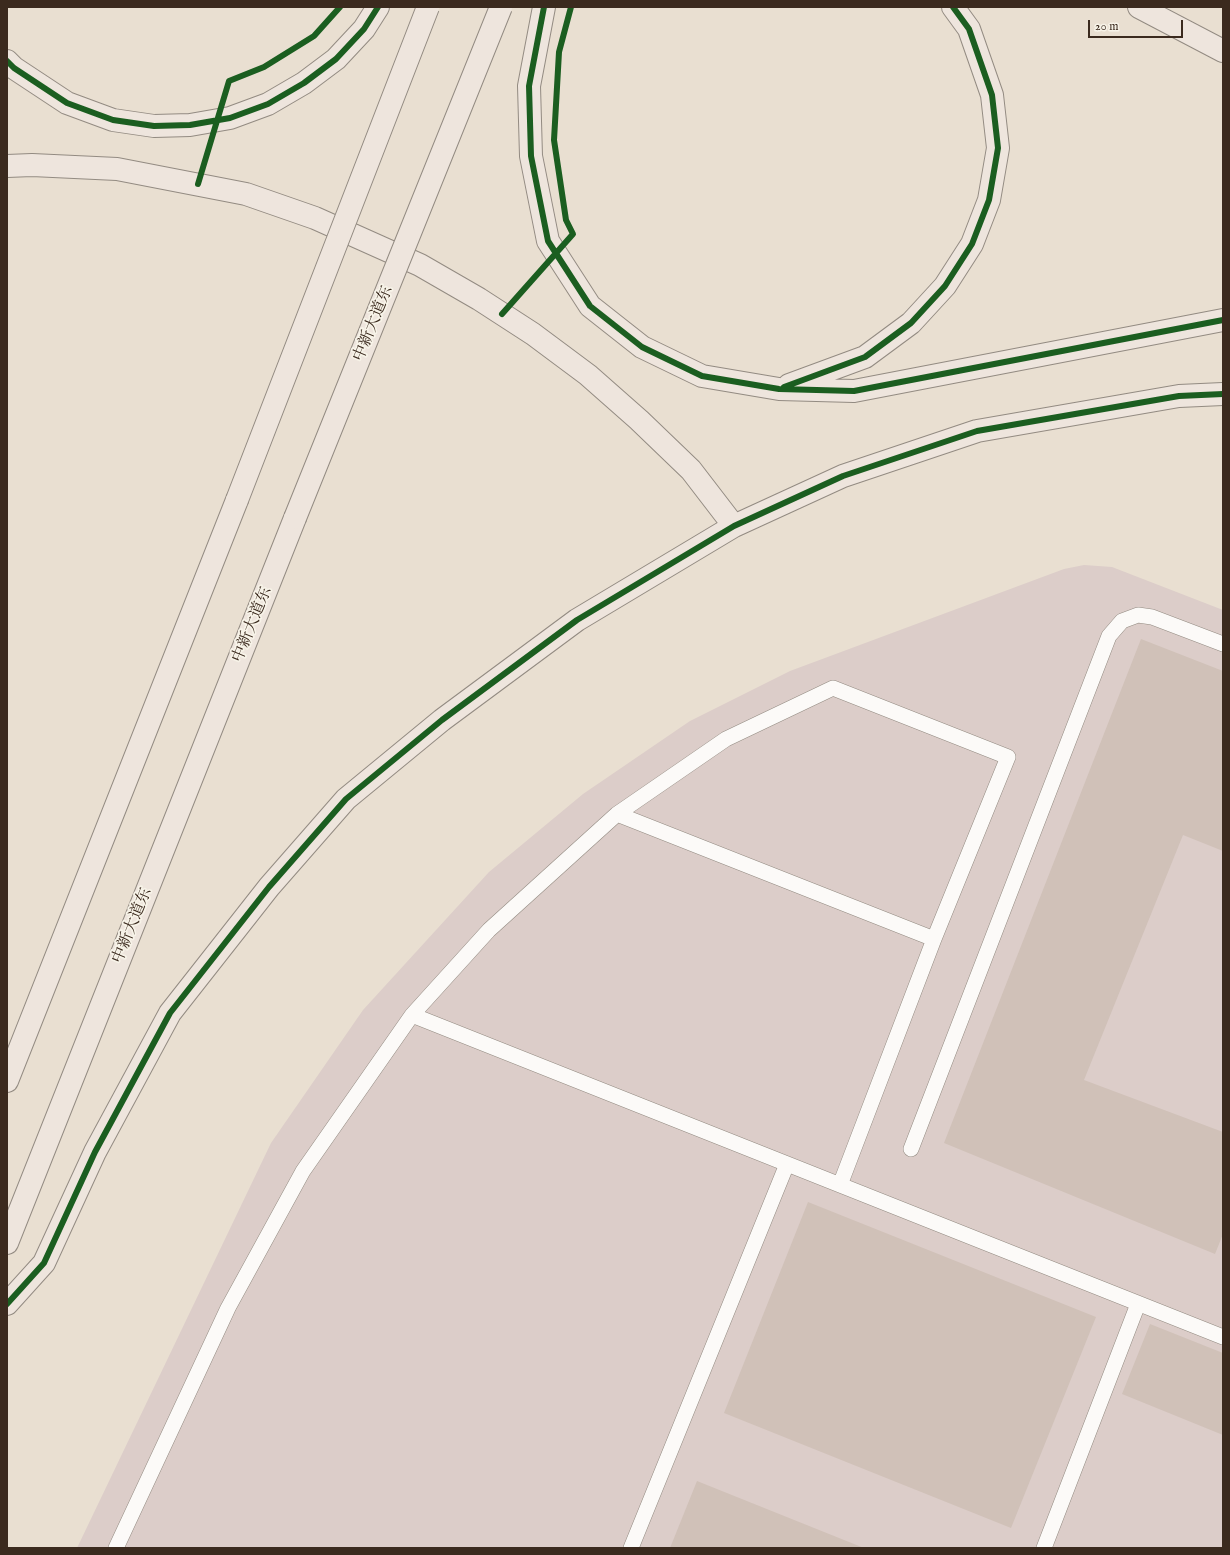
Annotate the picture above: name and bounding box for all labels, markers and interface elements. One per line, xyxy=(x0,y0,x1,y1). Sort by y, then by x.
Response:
scale bar xyxy=(1090,12,1185,38)
text: 20 m xyxy=(1095,19,1118,34)
street label: 中新大道东 xyxy=(350,283,398,365)
street label: 中新大道东 xyxy=(229,584,277,666)
street label: 中新大道东 xyxy=(109,885,157,967)

